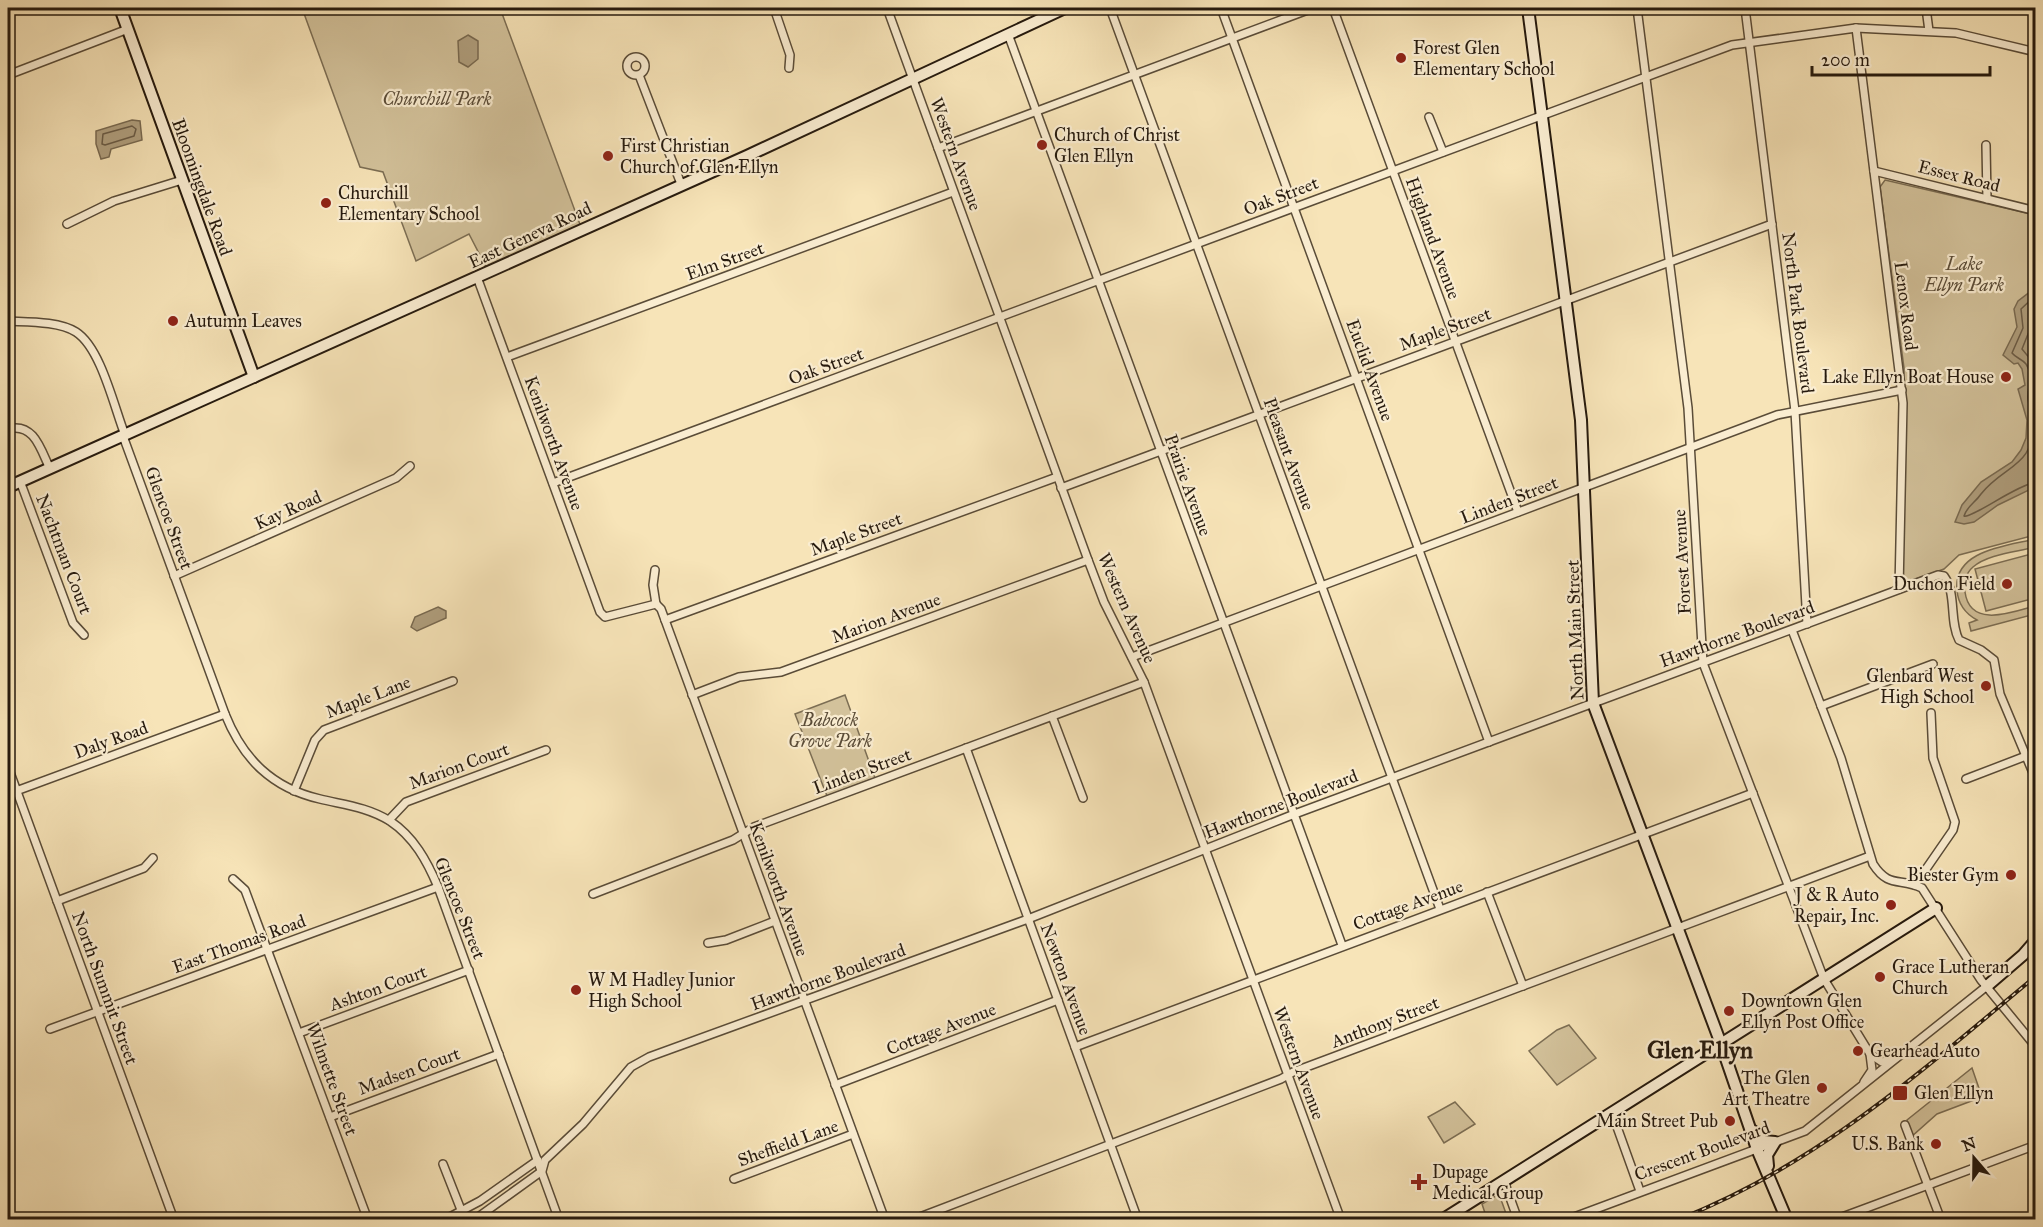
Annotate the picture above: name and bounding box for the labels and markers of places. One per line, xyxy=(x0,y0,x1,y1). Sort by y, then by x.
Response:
place label: Forest Glen Elementary School xyxy=(1413,37,1555,80)
marker: Forest Glen Elementary School xyxy=(1394,51,1408,65)
place label: Church of Christ Glen Ellyn xyxy=(1054,124,1181,167)
place label: First Christian Church of Glen Ellyn xyxy=(620,135,779,178)
marker: Church of Christ Glen Ellyn xyxy=(1035,138,1049,152)
marker: First Christian Church of Glen Ellyn xyxy=(601,149,615,163)
place label: Churchill Elementary School xyxy=(338,182,480,225)
marker: Churchill Elementary School xyxy=(319,196,333,210)
place label: Autumn Leaves xyxy=(184,310,302,332)
marker: Autumn Leaves xyxy=(166,314,180,328)
place label: Lake Ellyn Boat House xyxy=(1822,366,1994,388)
marker: Lake Ellyn Boat House xyxy=(1999,370,2013,384)
place label: Duchon Field xyxy=(1893,573,1995,595)
marker: Duchon Field xyxy=(2000,577,2014,591)
place label: Glenbard West High School xyxy=(1866,665,1975,709)
marker: Glenbard West High School xyxy=(1979,679,1993,693)
place label: Biester Gym xyxy=(1907,864,1999,886)
marker: Biester Gym xyxy=(2004,868,2018,882)
place label: J & R Auto Repair, Inc. xyxy=(1793,884,1879,927)
marker: J & R Auto Repair, Inc. xyxy=(1884,898,1898,912)
place label: Grace Lutheran Church xyxy=(1892,956,2010,999)
place label: W M Hadley Junior High School xyxy=(588,969,735,1013)
marker: Grace Lutheran Church xyxy=(1873,970,1887,984)
marker: W M Hadley Junior High School xyxy=(569,983,583,997)
place label: Downtown Glen Ellyn Post Office xyxy=(1741,990,1864,1033)
marker: Downtown Glen Ellyn Post Office xyxy=(1722,1004,1736,1018)
place label: Gearhead Auto xyxy=(1870,1040,1980,1062)
marker: Gearhead Auto xyxy=(1851,1044,1865,1058)
place label: The Glen Art Theatre xyxy=(1722,1067,1810,1110)
marker: The Glen Art Theatre xyxy=(1815,1081,1829,1095)
place label: Glen Ellyn xyxy=(1914,1082,1994,1104)
marker: Glen Ellyn xyxy=(1891,1084,1909,1102)
place label: Main Street Pub xyxy=(1596,1110,1718,1132)
marker: Main Street Pub xyxy=(1723,1114,1737,1128)
place label: U.S. Bank xyxy=(1851,1133,1925,1155)
marker: U.S. Bank xyxy=(1929,1137,1943,1151)
place label: Dupage Medical Group xyxy=(1432,1161,1543,1204)
marker: Dupage Medical Group xyxy=(1410,1173,1428,1191)

